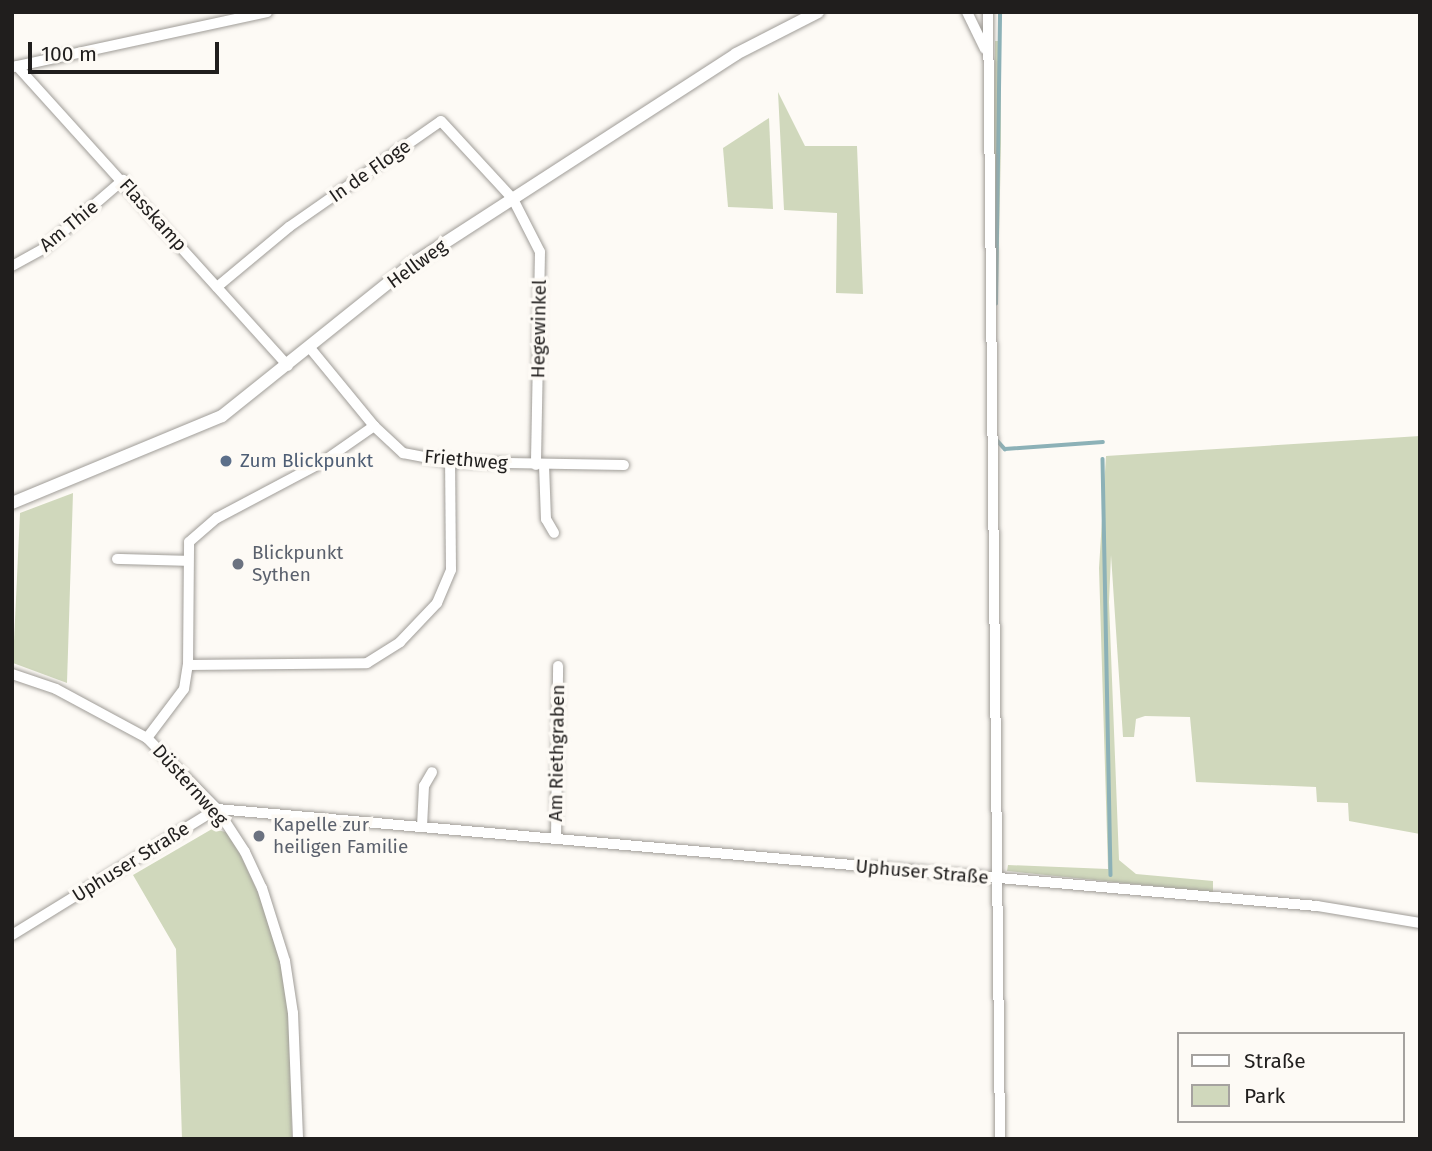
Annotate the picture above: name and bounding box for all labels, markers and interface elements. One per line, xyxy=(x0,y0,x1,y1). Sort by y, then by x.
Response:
scale bar xyxy=(32,28,222,72)
text: 100 m xyxy=(41,41,97,67)
street label: In de Floge xyxy=(325,135,415,207)
street label: Flasskamp xyxy=(115,174,191,256)
street label: Am Thie xyxy=(35,195,103,257)
street label: Hellweg xyxy=(383,235,451,293)
street label: Hegewinkel xyxy=(527,279,551,379)
street label: Friethweg xyxy=(423,445,509,475)
place label: Zum Blickpunkt xyxy=(240,450,373,472)
marker: Zum Blickpunkt xyxy=(218,453,234,469)
place label: Blickpunkt Sythen xyxy=(252,542,343,586)
marker: Blickpunkt Sythen xyxy=(230,556,246,572)
street label: Am Riethgraben xyxy=(544,684,570,822)
street label: Düsternweg xyxy=(148,740,232,830)
place label: Kapelle zur heiligen Familie xyxy=(273,814,408,858)
street label: Uphuser Straße xyxy=(68,817,194,907)
marker: Kapelle zur heiligen Familie xyxy=(251,828,267,844)
street label: Uphuser Straße xyxy=(855,855,989,889)
legend xyxy=(1176,1032,1404,1123)
text: Straße xyxy=(1244,1048,1306,1074)
text: Park xyxy=(1244,1083,1285,1109)

